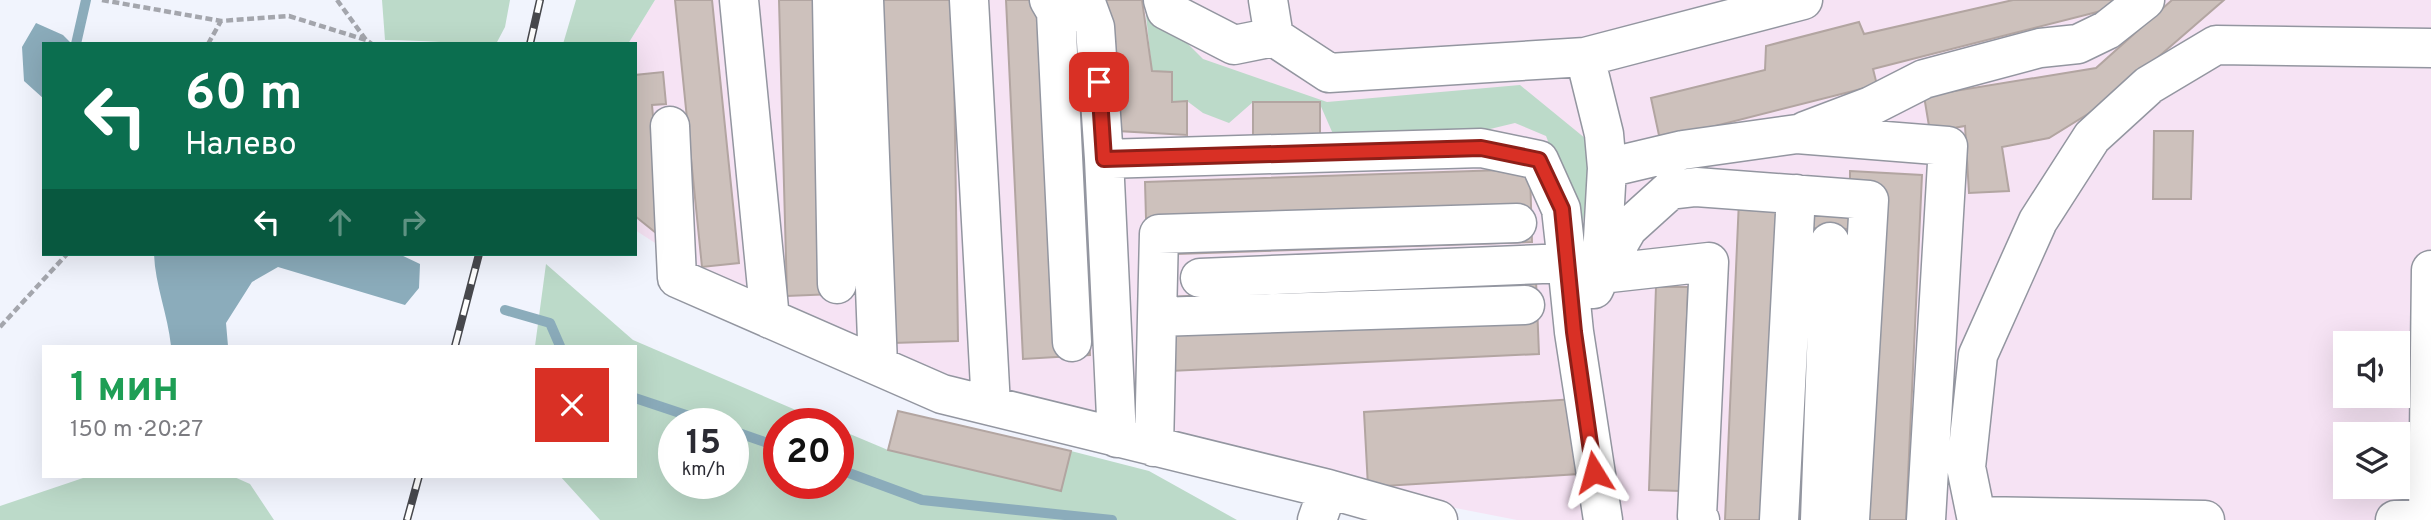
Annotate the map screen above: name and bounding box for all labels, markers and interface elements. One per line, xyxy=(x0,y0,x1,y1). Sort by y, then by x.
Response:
pin xyxy=(1069,52,1129,112)
icon: arrive xyxy=(1080,63,1118,101)
text: 60 m xyxy=(185,65,303,127)
icon: left xyxy=(70,70,161,161)
text: Налево xyxy=(185,126,297,166)
icon: left xyxy=(248,203,286,241)
icon: ahead xyxy=(321,203,359,241)
icon: right xyxy=(394,203,432,241)
map controls xyxy=(2333,331,2410,499)
button: sound xyxy=(2333,331,2410,408)
text: 1 мин xyxy=(70,363,179,416)
button: close xyxy=(535,368,609,442)
speed limit sign: 20 xyxy=(763,408,854,499)
text: 150 m · 20:27 xyxy=(70,416,203,445)
text: 15 xyxy=(686,422,721,466)
button: layers xyxy=(2333,422,2410,499)
position arrow xyxy=(1557,435,1631,509)
text: km/h xyxy=(682,459,725,482)

